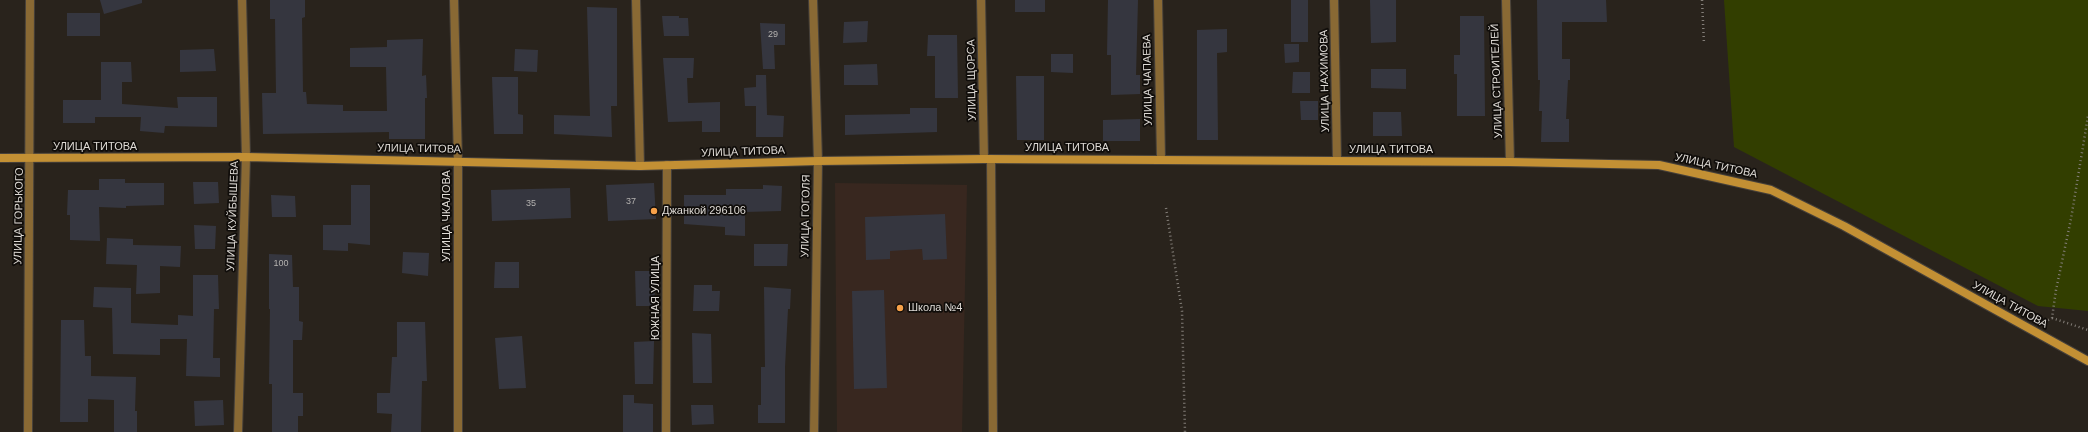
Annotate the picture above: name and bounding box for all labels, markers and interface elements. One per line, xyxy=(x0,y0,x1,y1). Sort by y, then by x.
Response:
street label: УЛИЦА СТРОИТЕЛЕЙ xyxy=(1488,23,1506,139)
street label: УЛИЦА НАХИМОВА xyxy=(1318,29,1332,133)
house number: 29 xyxy=(768,30,778,40)
street label: УЛИЦА ЧАПАЕВА xyxy=(1141,34,1155,126)
street label: УЛИЦА ЩОРСА xyxy=(965,39,979,121)
street label: УЛИЦА ТИТОВА xyxy=(53,140,137,154)
street label: УЛИЦА ТИТОВА xyxy=(1025,141,1109,155)
street label: УЛИЦА ТИТОВА xyxy=(377,142,461,156)
street label: УЛИЦА ТИТОВА xyxy=(1349,143,1433,157)
street label: УЛИЦА ТИТОВА xyxy=(701,144,785,160)
street label: УЛИЦА ТИТОВА xyxy=(1674,151,1758,181)
street label: УЛИЦА КУЙБЫШЕВА xyxy=(224,161,242,271)
street label: УЛИЦА ГОРЬКОГО xyxy=(12,167,26,265)
street label: УЛИЦА ЧКАЛОВА xyxy=(440,170,454,262)
street label: УЛИЦА ГОГОЛЯ xyxy=(799,174,813,258)
house number: 37 xyxy=(626,197,636,207)
house number: 35 xyxy=(526,199,536,209)
place label: Джанкой 296106 xyxy=(662,204,746,218)
marker: Джанкой 296106 xyxy=(649,206,659,216)
street label: ЮЖНАЯ УЛИЦА xyxy=(649,256,663,340)
house number: 100 xyxy=(273,259,289,269)
street label: УЛИЦА ТИТОВА xyxy=(1970,279,2050,331)
place label: Школа №4 xyxy=(908,301,962,315)
marker: Школа №4 xyxy=(895,303,905,313)

